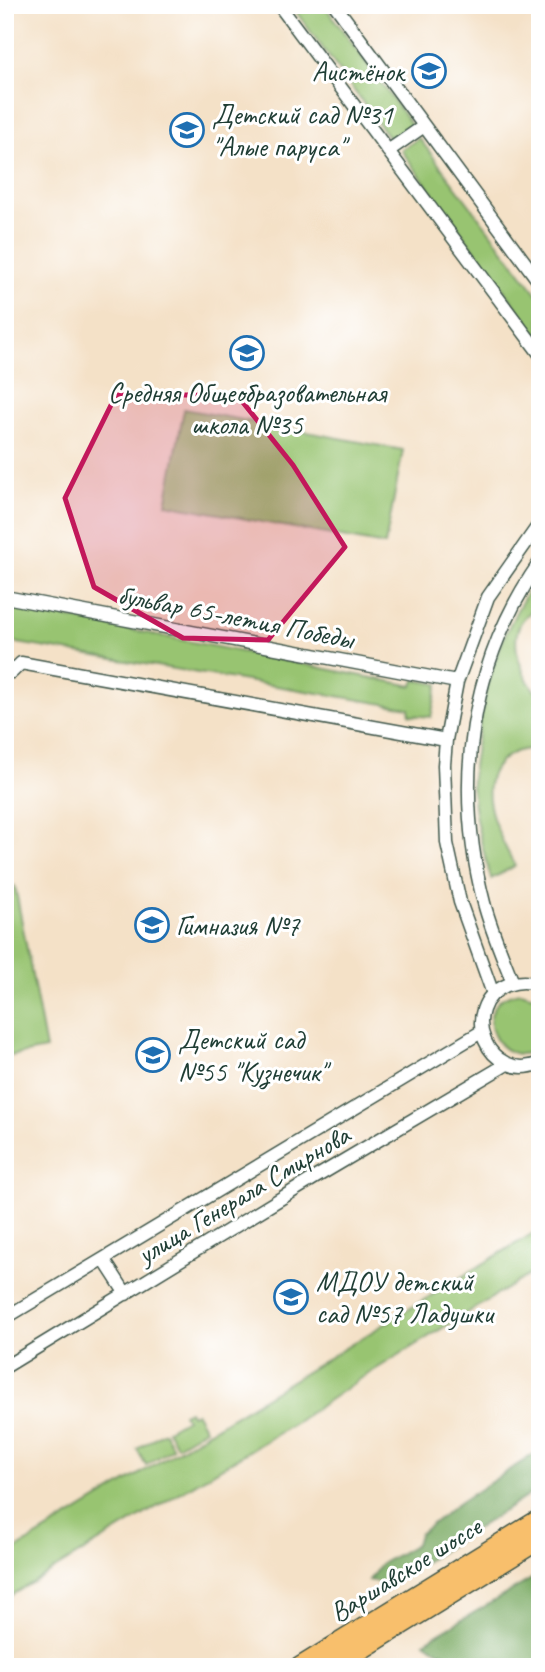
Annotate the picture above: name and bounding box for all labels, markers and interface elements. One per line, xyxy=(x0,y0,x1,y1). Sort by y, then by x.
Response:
school or university icon: Аистёнок xyxy=(410,52,448,90)
place label: Аистёнок xyxy=(312,54,407,89)
place label: Детский сад №31 "Алые паруса" xyxy=(212,97,394,164)
school or university icon: Детский сад №31 "Алые паруса" xyxy=(168,111,206,149)
school or university icon: Средняя Общеобразовательная школа №35 xyxy=(228,334,266,372)
place label: Средняя Общеобразовательная школа №35 xyxy=(108,375,388,442)
street label: бульвар 65-летия Победы xyxy=(115,576,359,657)
school or university icon: Гимназия №7 xyxy=(133,906,171,944)
place label: Гимназия №7 xyxy=(176,908,301,943)
place label: Детский сад №55 "Кузнечик" xyxy=(178,1022,332,1090)
school or university icon: Детский сад №55 "Кузнечик" xyxy=(134,1036,172,1074)
street label: улица Генерала Смирнова xyxy=(129,1116,357,1273)
place label: МДОУ детский сад №57 Ладушки xyxy=(316,1264,496,1331)
school or university icon: МДОУ детский сад №57 Ладушки xyxy=(272,1278,310,1316)
street label: Варшавское шоссе xyxy=(323,1508,489,1630)

